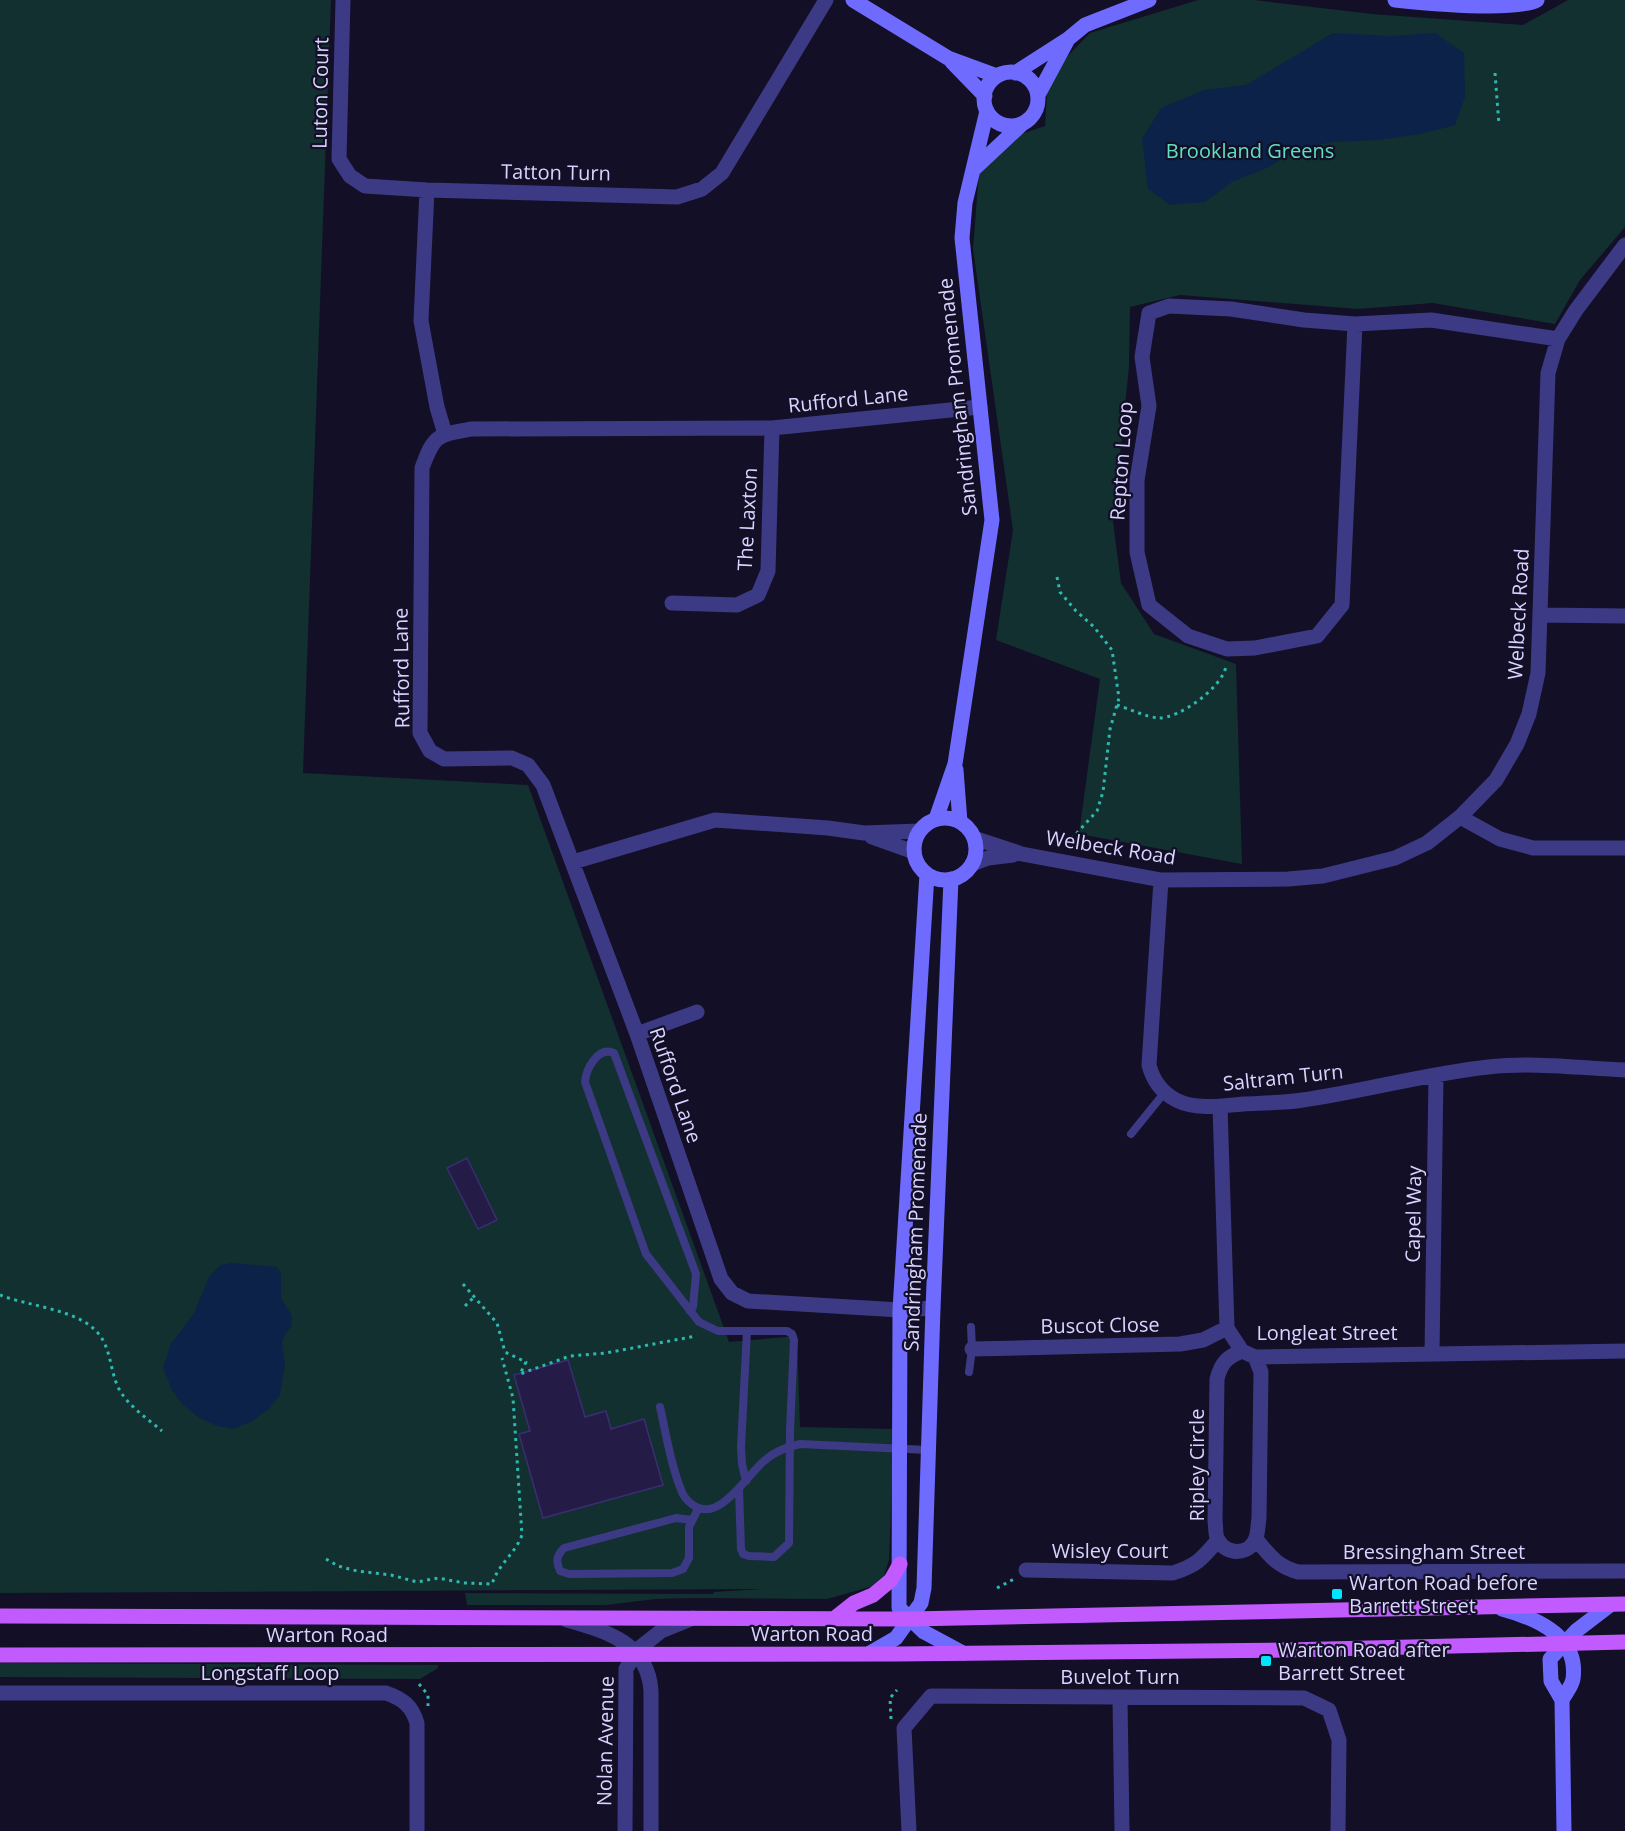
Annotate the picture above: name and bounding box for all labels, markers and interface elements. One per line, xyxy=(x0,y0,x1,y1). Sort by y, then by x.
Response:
street label: Luton Court xyxy=(306,37,334,149)
park label: Brookland Greens xyxy=(1166,137,1334,164)
street label: Tatton Turn xyxy=(501,158,611,186)
street label: Sandringham Promenade xyxy=(931,277,983,517)
street label: Rufford Lane xyxy=(787,379,909,419)
street label: Repton Loop xyxy=(1103,401,1139,521)
street label: The Laxton xyxy=(731,467,763,571)
street label: Welbeck Road xyxy=(1501,548,1535,680)
street label: Rufford Lane xyxy=(386,607,416,729)
street label: Welbeck Road xyxy=(1044,823,1178,871)
street label: Rufford Lane xyxy=(644,1024,708,1146)
street label: Saltram Turn xyxy=(1221,1057,1345,1097)
street label: Sandringham Promenade xyxy=(897,1112,933,1352)
street label: Capel Way xyxy=(1399,1164,1427,1263)
street label: Buscot Close xyxy=(1040,1310,1160,1340)
street label: Longleat Street xyxy=(1256,1319,1398,1346)
street label: Ripley Circle xyxy=(1183,1409,1210,1521)
street label: Wisley Court xyxy=(1052,1537,1168,1564)
street label: Bressingham Street xyxy=(1343,1538,1525,1565)
place label: Warton Road before Barrett Street xyxy=(1349,1569,1538,1619)
marker: Warton Road before Barrett Street xyxy=(1330,1587,1344,1601)
street label: Warton Road xyxy=(751,1620,873,1647)
street label: Warton Road xyxy=(266,1621,388,1648)
place label: Warton Road after Barrett Street xyxy=(1278,1636,1450,1686)
marker: Warton Road after Barrett Street xyxy=(1259,1654,1273,1668)
street label: Longstaff Loop xyxy=(201,1659,339,1686)
street label: Buvelot Turn xyxy=(1060,1663,1180,1690)
street label: Nolan Avenue xyxy=(590,1676,620,1806)

